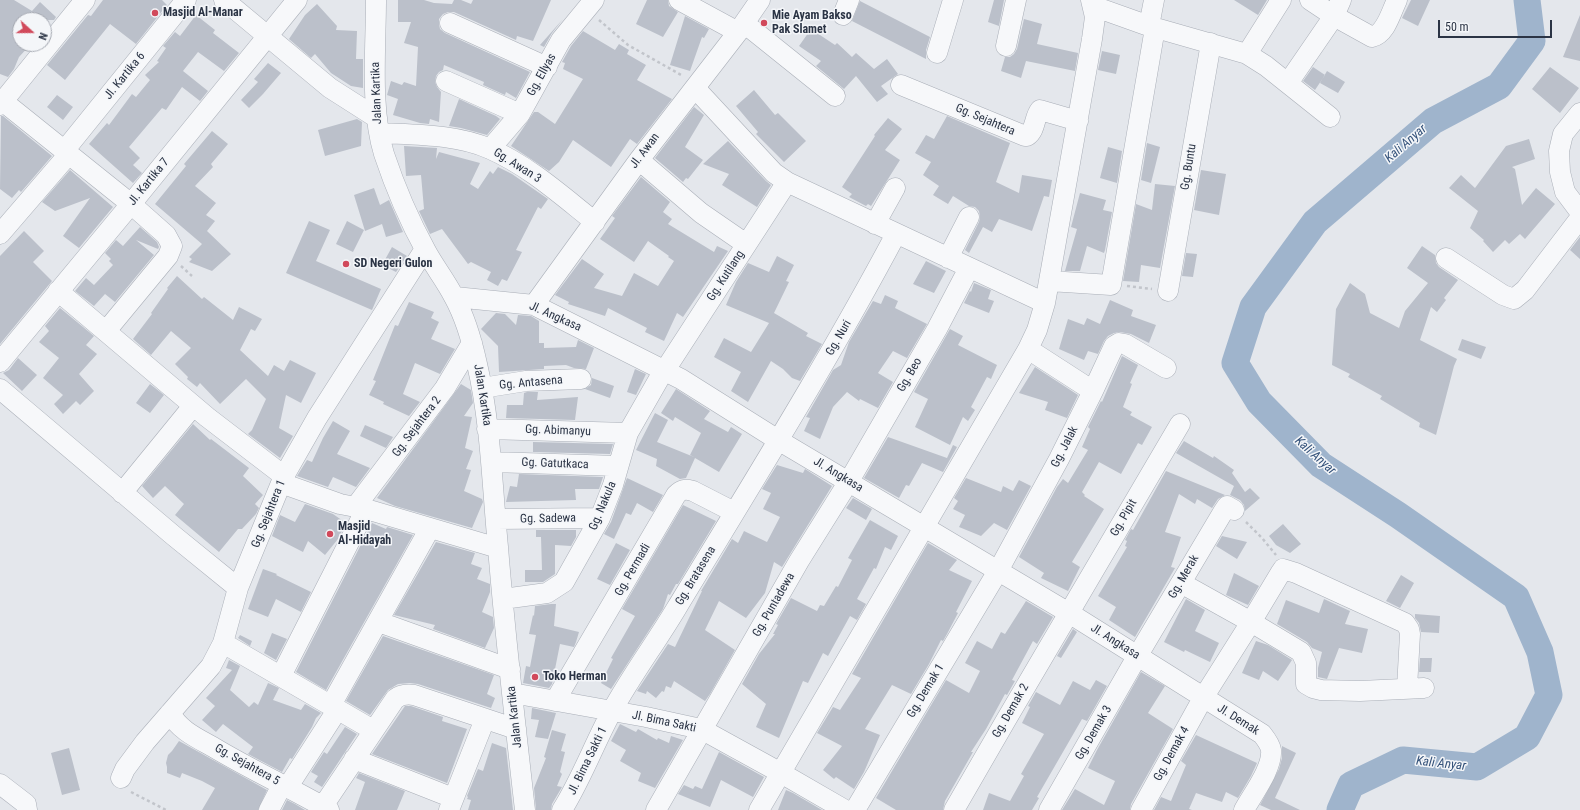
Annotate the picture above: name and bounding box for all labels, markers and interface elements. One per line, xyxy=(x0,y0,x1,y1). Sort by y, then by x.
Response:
place label: Masjid Al-Manar xyxy=(163,6,243,20)
marker: Masjid Al-Manar xyxy=(150,8,160,18)
place label: Mie Ayam Bakso Pak Slamet xyxy=(772,9,852,37)
north arrow xyxy=(12,12,52,52)
scale bar xyxy=(1440,12,1554,38)
marker: Mie Ayam Bakso Pak Slamet xyxy=(759,18,769,28)
text: 50 m xyxy=(1445,20,1469,34)
text: N xyxy=(35,31,50,42)
street label: Jl. Kartika 6 xyxy=(102,49,148,103)
street label: Gg. Ellyas xyxy=(524,51,560,99)
street label: Jalan Kartika xyxy=(369,62,385,124)
street label: Gg. Sejahtera xyxy=(953,101,1017,139)
water label: Kali Anyar xyxy=(1382,122,1430,166)
street label: Jl. Awan xyxy=(627,130,663,172)
street label: Gg. Buntu xyxy=(1178,143,1200,191)
street label: Gg. Awan 3 xyxy=(490,146,544,186)
street label: Jl. Kartika 7 xyxy=(126,155,172,209)
street label: Gg. Kutilang xyxy=(704,248,748,304)
place label: SD Negeri Gulon xyxy=(354,257,432,271)
marker: SD Negeri Gulon xyxy=(341,259,351,269)
street label: Jl. Angkasa xyxy=(527,299,583,335)
street label: Gg. Nuri xyxy=(823,318,855,358)
street label: Gg. Beo xyxy=(894,355,926,395)
street label: Jalan Kartika xyxy=(470,363,494,427)
street label: Gg. Antasena xyxy=(499,373,563,393)
street label: Gg. Sejahtera 2 xyxy=(390,394,444,460)
street label: Gg. Abimanyu xyxy=(525,423,591,439)
street label: Gg. Jalak xyxy=(1049,424,1081,470)
water label: Kali Anyar xyxy=(1291,433,1339,479)
street label: Jl. Angkasa xyxy=(811,455,865,495)
street label: Gg. Gatutkaca xyxy=(521,456,589,472)
street label: Gg. Sejahtera 1 xyxy=(249,478,289,550)
street label: Gg. Nakula xyxy=(586,479,620,533)
street label: Gg. Pipit xyxy=(1108,497,1140,539)
street label: Gg. Sadewa xyxy=(520,511,576,527)
place label: Masjid Al-Hidayah xyxy=(338,520,391,548)
marker: Masjid Al-Hidayah xyxy=(325,529,335,539)
street label: Gg. Permadi xyxy=(612,541,654,599)
street label: Gg. Bratasena xyxy=(673,544,719,608)
street label: Gg. Merak xyxy=(1166,553,1202,601)
street label: Gg. Puntadewa xyxy=(750,570,798,640)
street label: Jl. Angkasa xyxy=(1088,621,1142,663)
street label: Gg. Demak 1 xyxy=(904,661,948,721)
place label: Toko Herman xyxy=(543,670,606,684)
marker: Toko Herman xyxy=(530,672,540,682)
street label: Gg. Demak 2 xyxy=(990,681,1032,741)
street label: Jalan Kartika xyxy=(505,685,525,749)
street label: Jl. Demak xyxy=(1214,701,1262,739)
street label: Gg. Demak 3 xyxy=(1073,703,1115,763)
street label: Jl. Bima Sakti xyxy=(631,708,697,736)
street label: Gg. Demak 4 xyxy=(1151,724,1193,784)
street label: Jl. Bima Sakti 1 xyxy=(565,725,611,797)
street label: Gg. Sejahtera 5 xyxy=(212,741,282,789)
water label: Kali Anyar xyxy=(1415,754,1467,774)

